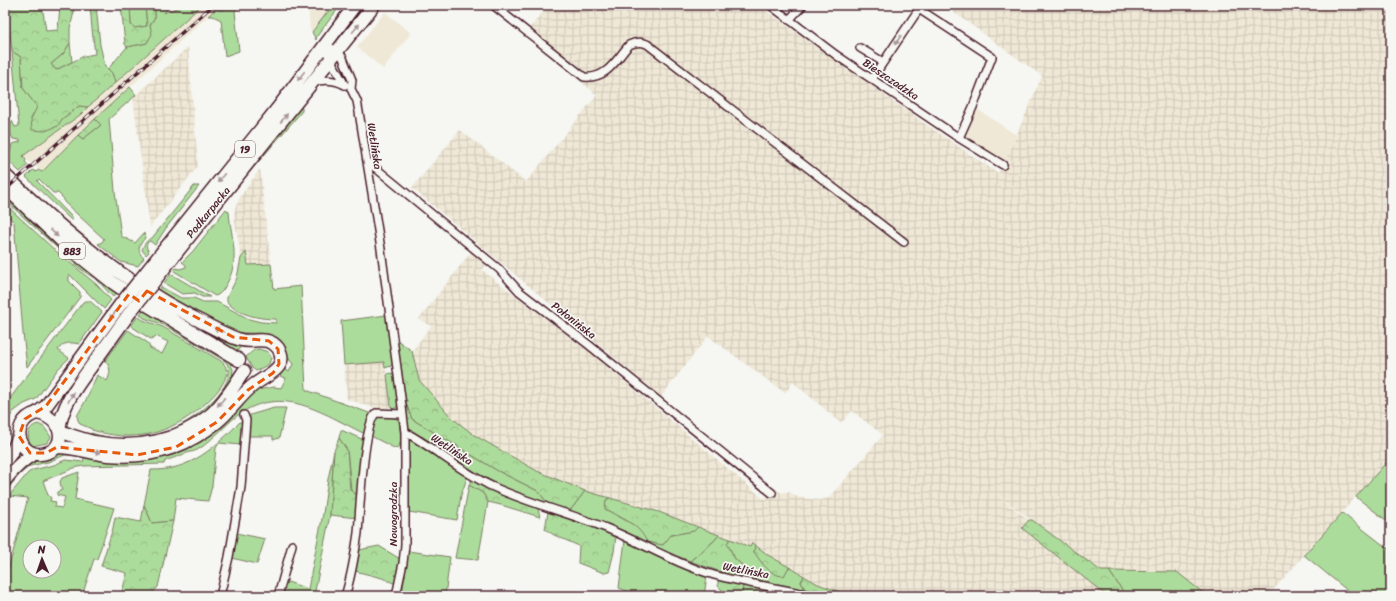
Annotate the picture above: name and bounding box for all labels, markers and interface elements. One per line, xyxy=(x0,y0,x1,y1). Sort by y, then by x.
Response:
one-way arrow xyxy=(352,22,360,33)
one-way arrow xyxy=(894,35,902,45)
street label: Bieszczadzka xyxy=(859,53,923,106)
one-way arrow xyxy=(297,70,305,81)
one-way arrow xyxy=(279,113,288,124)
street label: Wetlińska xyxy=(361,121,388,171)
road number: 19 xyxy=(235,141,255,157)
one-way arrow xyxy=(217,173,226,184)
street label: Podkarpacka xyxy=(181,182,236,242)
one-way arrow xyxy=(49,229,59,238)
road number: 883 xyxy=(59,243,85,259)
street label: Połonińska xyxy=(547,297,601,344)
one-way arrow xyxy=(109,309,117,320)
one-way arrow xyxy=(213,327,224,333)
one-way arrow xyxy=(68,391,74,403)
one-way arrow xyxy=(216,397,225,408)
street label: Wetlińska xyxy=(427,428,477,471)
one-way arrow xyxy=(89,450,101,456)
street label: Nowogrodzka xyxy=(384,481,403,546)
north arrow xyxy=(22,539,62,579)
text: N xyxy=(37,540,46,559)
street label: Wetlińska xyxy=(721,557,771,584)

